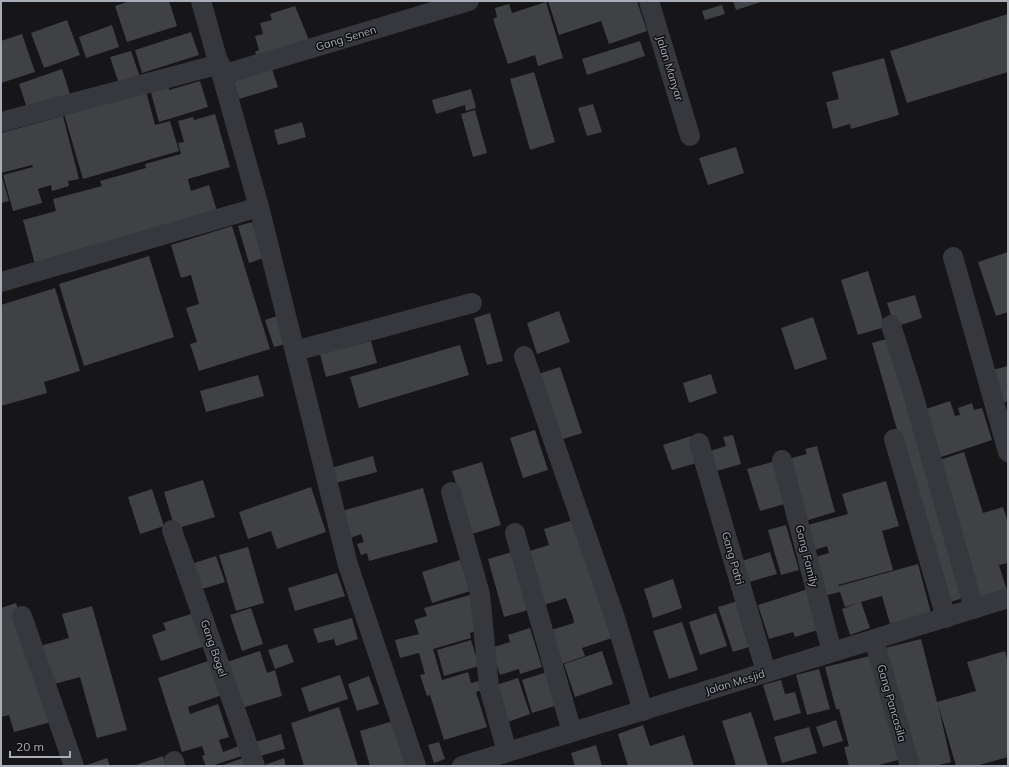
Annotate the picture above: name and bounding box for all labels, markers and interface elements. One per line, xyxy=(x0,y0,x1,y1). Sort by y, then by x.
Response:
street label: Gang Senen xyxy=(314,22,378,54)
street label: Jalan Manyar xyxy=(653,34,687,102)
street label: Gang Family xyxy=(792,523,822,589)
street label: Gang Patri xyxy=(719,530,747,586)
street label: Gang Bogel xyxy=(198,618,230,678)
street label: Gang Pancasila xyxy=(874,663,910,743)
street label: Jalan Mesjid xyxy=(704,666,766,698)
scale bar xyxy=(10,733,70,759)
text: 20 m xyxy=(16,739,44,754)

